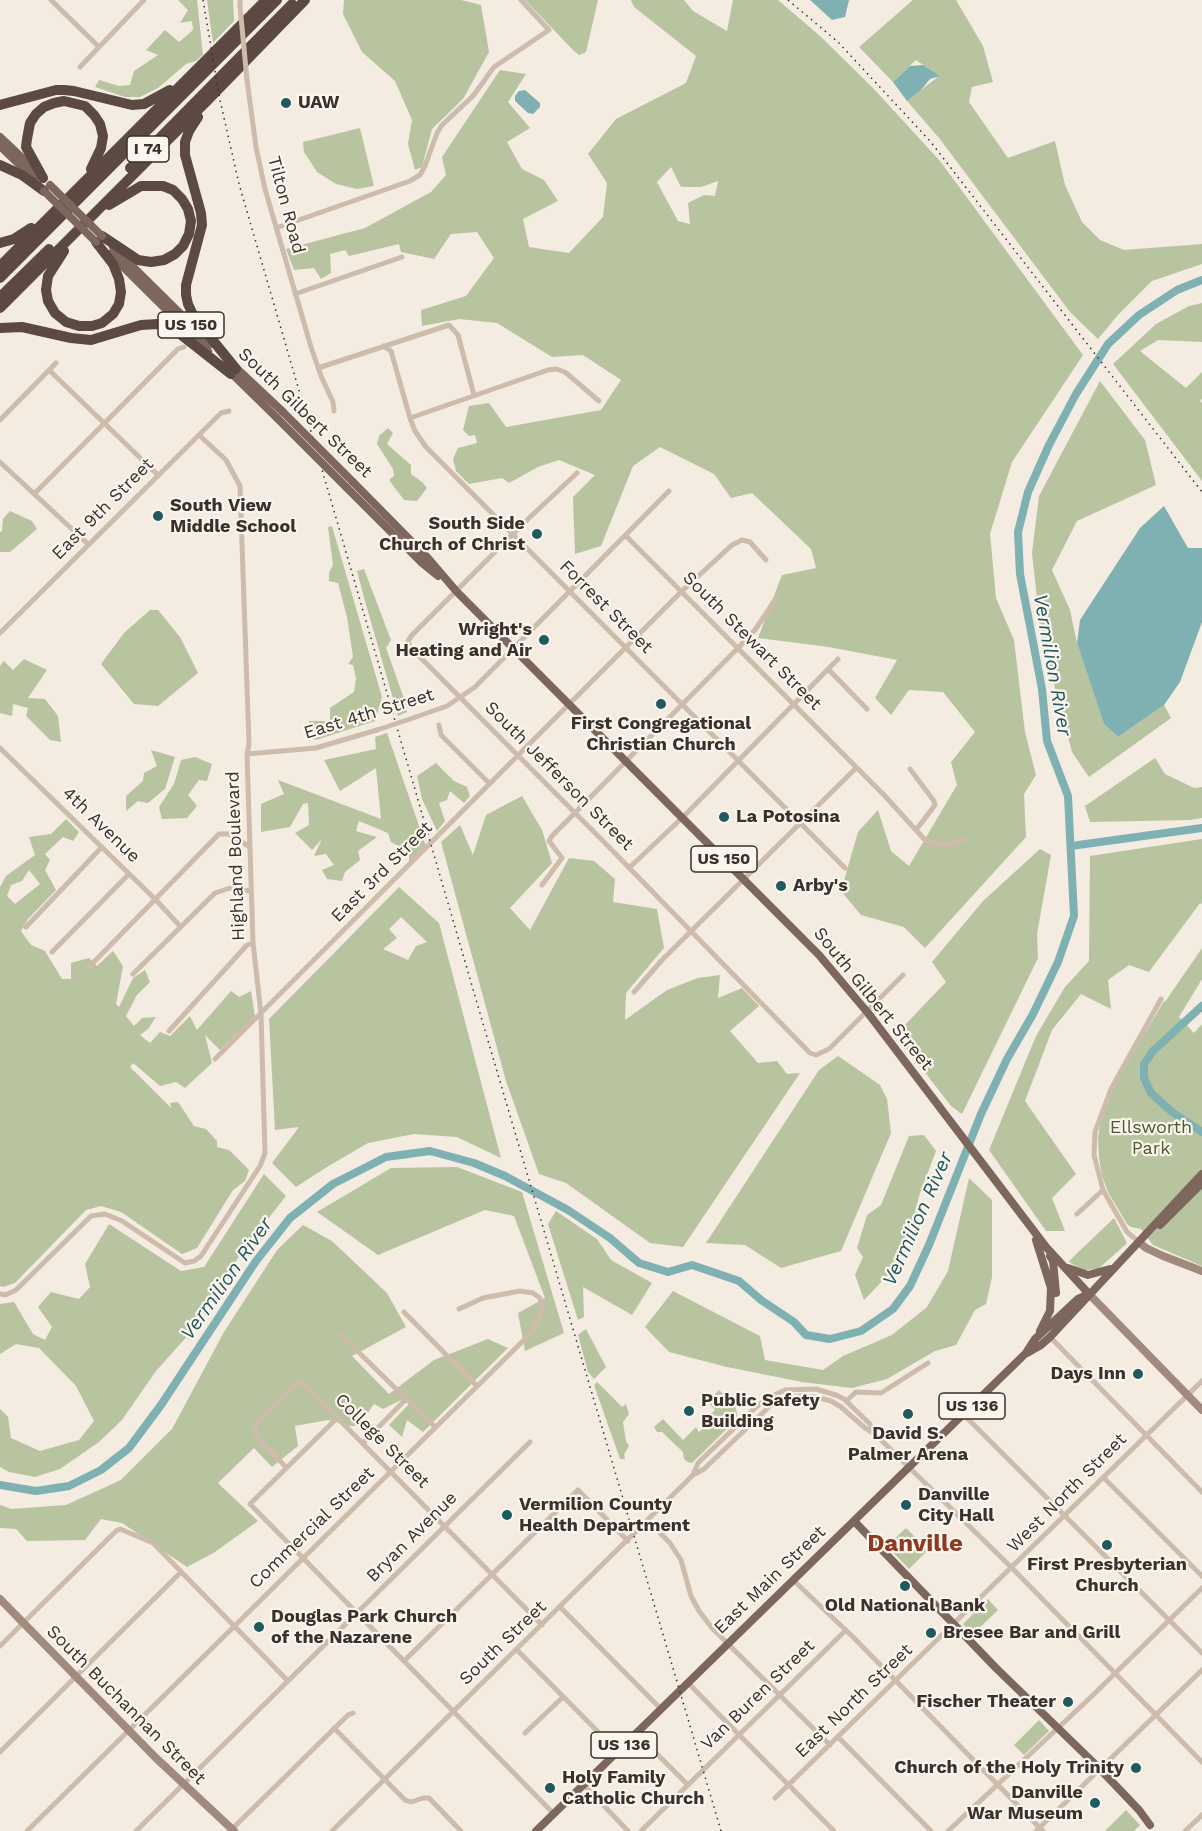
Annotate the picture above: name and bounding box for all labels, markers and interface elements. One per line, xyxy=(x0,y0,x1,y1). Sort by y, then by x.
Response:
place label: UAW xyxy=(298,92,339,114)
marker: UAW xyxy=(279,96,293,110)
road number: I 74 xyxy=(127,136,169,162)
street label: Tilton Road xyxy=(263,154,309,256)
road number: US 150 xyxy=(158,312,224,338)
street label: South Gilbert Street xyxy=(234,343,376,483)
street label: East 9th Street xyxy=(48,454,158,564)
place label: South View Middle School xyxy=(170,495,296,538)
marker: South View Middle School xyxy=(151,509,165,523)
place label: South Side Church of Christ xyxy=(379,513,525,556)
marker: South Side Church of Christ xyxy=(530,527,544,541)
street label: Forrest Street xyxy=(555,556,657,658)
street label: South Stewart Street xyxy=(678,567,826,715)
water label: Vermilion River xyxy=(1028,592,1076,738)
place label: Wright's Heating and Air xyxy=(396,619,532,662)
marker: Wright's Heating and Air xyxy=(537,633,551,647)
street label: East 4th Street xyxy=(301,684,437,744)
street label: South Jefferson Street xyxy=(480,697,638,855)
marker: First Congregational Christian Church xyxy=(654,697,668,711)
place label: First Congregational Christian Church xyxy=(571,713,751,756)
street label: Highland Boulevard xyxy=(222,771,250,941)
street label: 4th Avenue xyxy=(58,783,144,867)
place label: La Potosina xyxy=(736,806,840,828)
marker: La Potosina xyxy=(717,810,731,824)
street label: East 3rd Street xyxy=(327,817,437,927)
road number: US 150 xyxy=(691,846,757,872)
place label: Arby's xyxy=(793,875,848,897)
marker: Arby's xyxy=(774,879,788,893)
street label: South Gilbert Street xyxy=(809,923,937,1075)
park label: Ellsworth Park xyxy=(1110,1117,1192,1160)
water label: Vermilion River xyxy=(878,1148,958,1290)
water label: Vermilion River xyxy=(176,1213,278,1345)
place label: Days Inn xyxy=(1051,1363,1126,1385)
marker: Days Inn xyxy=(1131,1367,1145,1381)
street label: College Street xyxy=(330,1389,434,1493)
place label: Public Safety Building xyxy=(701,1390,820,1432)
road number: US 136 xyxy=(939,1393,1005,1419)
marker: Public Safety Building xyxy=(682,1404,696,1418)
marker: David S. Palmer Arena xyxy=(901,1407,915,1421)
place label: David S. Palmer Arena xyxy=(848,1423,968,1466)
street label: West North Street xyxy=(1003,1429,1131,1557)
street label: Commercial Street xyxy=(245,1463,379,1593)
place label: Danville City Hall xyxy=(918,1484,994,1526)
street label: Bryan Avenue xyxy=(362,1487,462,1587)
place label: Vermilion County Health Department xyxy=(519,1494,690,1537)
marker: Danville City Hall xyxy=(899,1498,913,1512)
marker: Vermilion County Health Department xyxy=(500,1508,514,1522)
street label: East Main Street xyxy=(710,1521,830,1639)
district label: Danville xyxy=(867,1530,963,1558)
marker: First Presbyterian Church xyxy=(1100,1538,1114,1552)
place label: First Presbyterian Church xyxy=(1027,1554,1187,1596)
marker: Old National Bank xyxy=(898,1579,912,1593)
place label: Old National Bank xyxy=(825,1595,985,1617)
street label: South Street xyxy=(455,1596,551,1690)
place label: Douglas Park Church of the Nazarene xyxy=(271,1606,457,1648)
marker: Douglas Park Church of the Nazarene xyxy=(252,1620,266,1634)
street label: South Buchannan Street xyxy=(42,1621,210,1789)
place label: Bresee Bar and Grill xyxy=(943,1622,1120,1644)
marker: Bresee Bar and Grill xyxy=(924,1626,938,1640)
street label: Van Buren Street xyxy=(697,1635,819,1755)
street label: East North Street xyxy=(791,1640,917,1762)
place label: Fischer Theater xyxy=(916,1691,1056,1713)
marker: Fischer Theater xyxy=(1061,1695,1075,1709)
road number: US 136 xyxy=(591,1732,657,1758)
place label: Church of the Holy Trinity xyxy=(894,1757,1124,1779)
marker: Church of the Holy Trinity xyxy=(1129,1761,1143,1775)
place label: Holy Family Catholic Church xyxy=(562,1767,704,1810)
marker: Holy Family Catholic Church xyxy=(543,1781,557,1795)
place label: Danville War Museum xyxy=(967,1782,1083,1824)
marker: Danville War Museum xyxy=(1088,1796,1102,1810)

